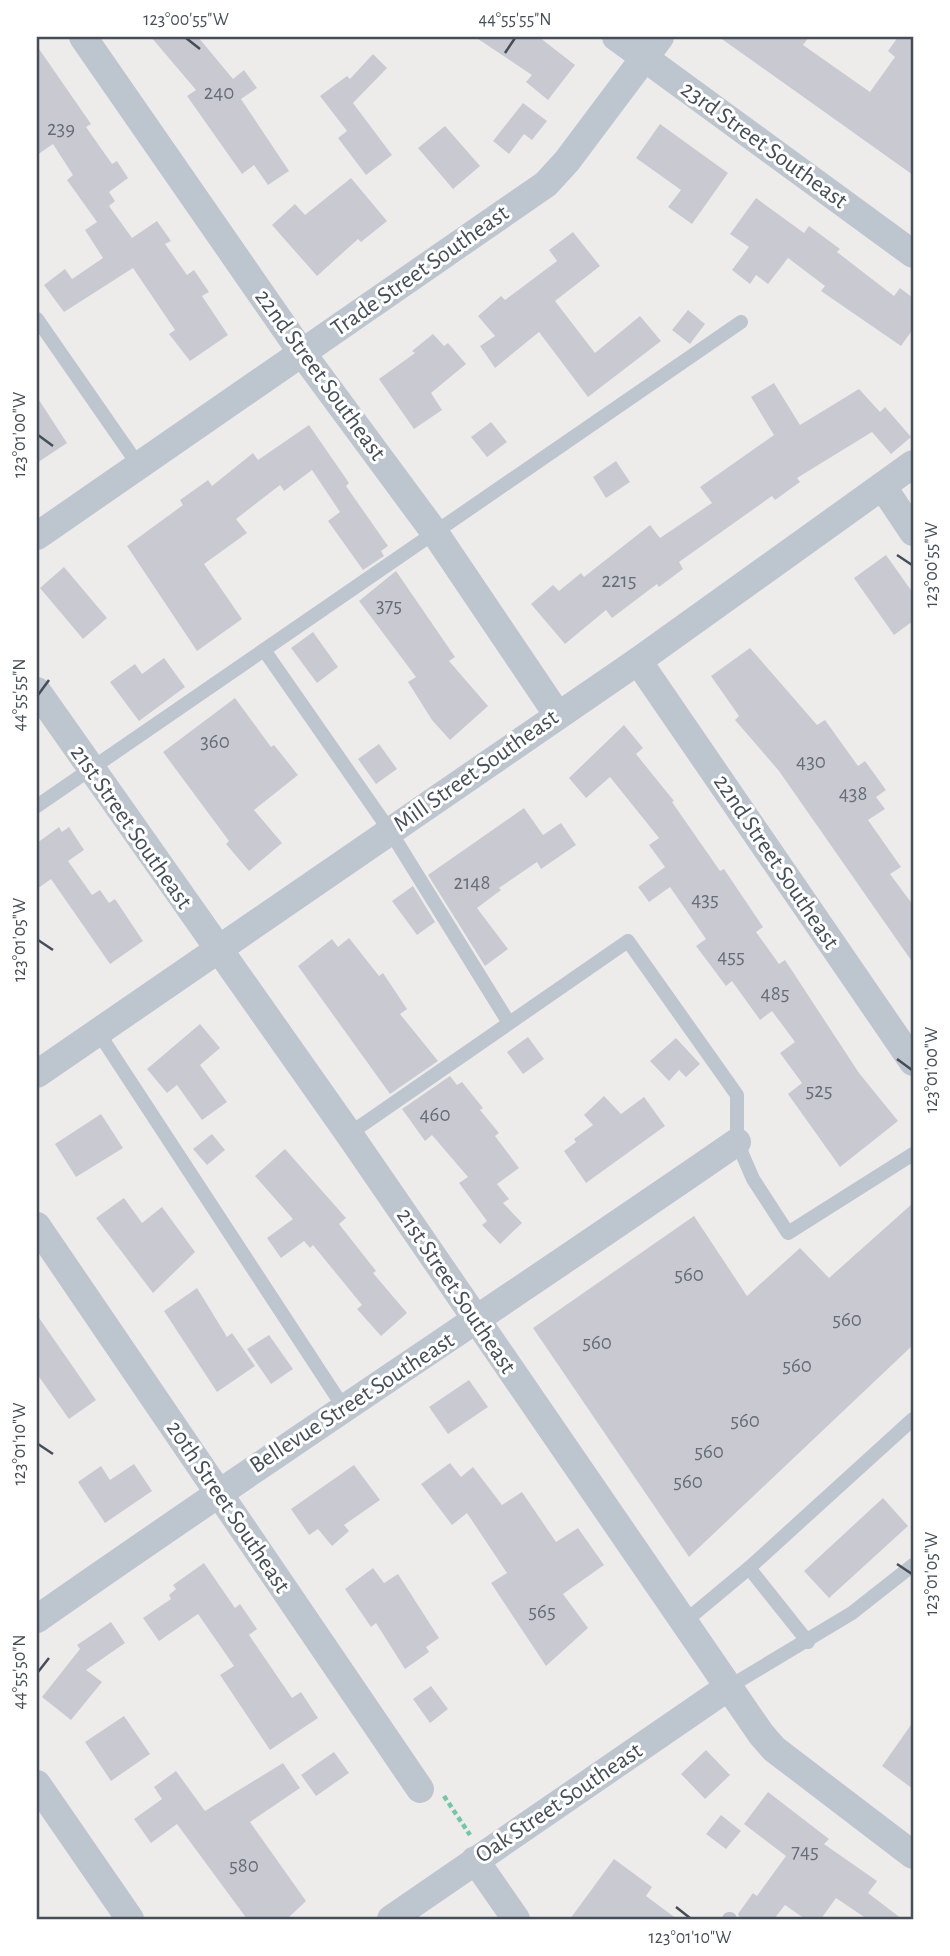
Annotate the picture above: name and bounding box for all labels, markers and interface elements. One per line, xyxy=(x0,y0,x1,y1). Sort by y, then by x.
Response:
text: 123°00'55"W xyxy=(143,11,229,29)
text: 44°55'55"N xyxy=(478,11,552,29)
street label: 23rd Street Southeast xyxy=(676,77,852,213)
house number: 240 xyxy=(204,82,234,103)
house number: 239 xyxy=(47,118,75,139)
street label: Trade Street Southeast xyxy=(327,201,513,341)
street label: 22nd Street Southeast xyxy=(250,285,390,465)
text: 123°01'00"W xyxy=(11,392,29,478)
text: 123°00'55"W xyxy=(923,522,941,608)
house number: 2215 xyxy=(601,570,637,591)
house number: 375 xyxy=(376,595,402,616)
text: 44°55'55"N xyxy=(11,658,29,732)
street label: Mill Street Southeast xyxy=(389,705,563,837)
house number: 360 xyxy=(200,731,230,752)
street label: 21st Street Southeast xyxy=(66,741,197,914)
house number: 430 xyxy=(796,751,826,772)
street label: 22nd Street Southeast xyxy=(709,770,843,954)
house number: 438 xyxy=(839,783,867,804)
house number: 2148 xyxy=(454,872,490,893)
house number: 435 xyxy=(691,889,719,910)
text: 123°01'05"W xyxy=(11,898,29,982)
house number: 455 xyxy=(717,946,745,967)
house number: 485 xyxy=(761,983,789,1004)
text: 123°01'00"W xyxy=(923,1027,941,1113)
house number: 525 xyxy=(805,1080,833,1101)
house number: 460 xyxy=(419,1104,451,1125)
street label: 21st Street Southeast xyxy=(392,1204,520,1378)
house number: 560 xyxy=(674,1264,704,1285)
house number: 560 xyxy=(832,1309,862,1330)
street label: Bellevue Street Southeast xyxy=(246,1328,459,1478)
house number: 560 xyxy=(582,1332,612,1353)
house number: 560 xyxy=(782,1355,812,1376)
text: 123°01'10"W xyxy=(11,1403,29,1485)
house number: 560 xyxy=(730,1410,760,1431)
street label: 20th Street Southeast xyxy=(162,1417,295,1598)
house number: 560 xyxy=(694,1441,724,1462)
house number: 560 xyxy=(673,1471,703,1492)
text: 123°01'05"W xyxy=(923,1532,941,1616)
house number: 565 xyxy=(528,1601,556,1622)
text: 44°55'50"N xyxy=(11,1635,29,1710)
street label: Oak Street Southeast xyxy=(471,1738,647,1868)
house number: 745 xyxy=(791,1841,819,1862)
house number: 580 xyxy=(229,1855,259,1876)
text: 123°01'10"W xyxy=(649,1929,731,1947)

